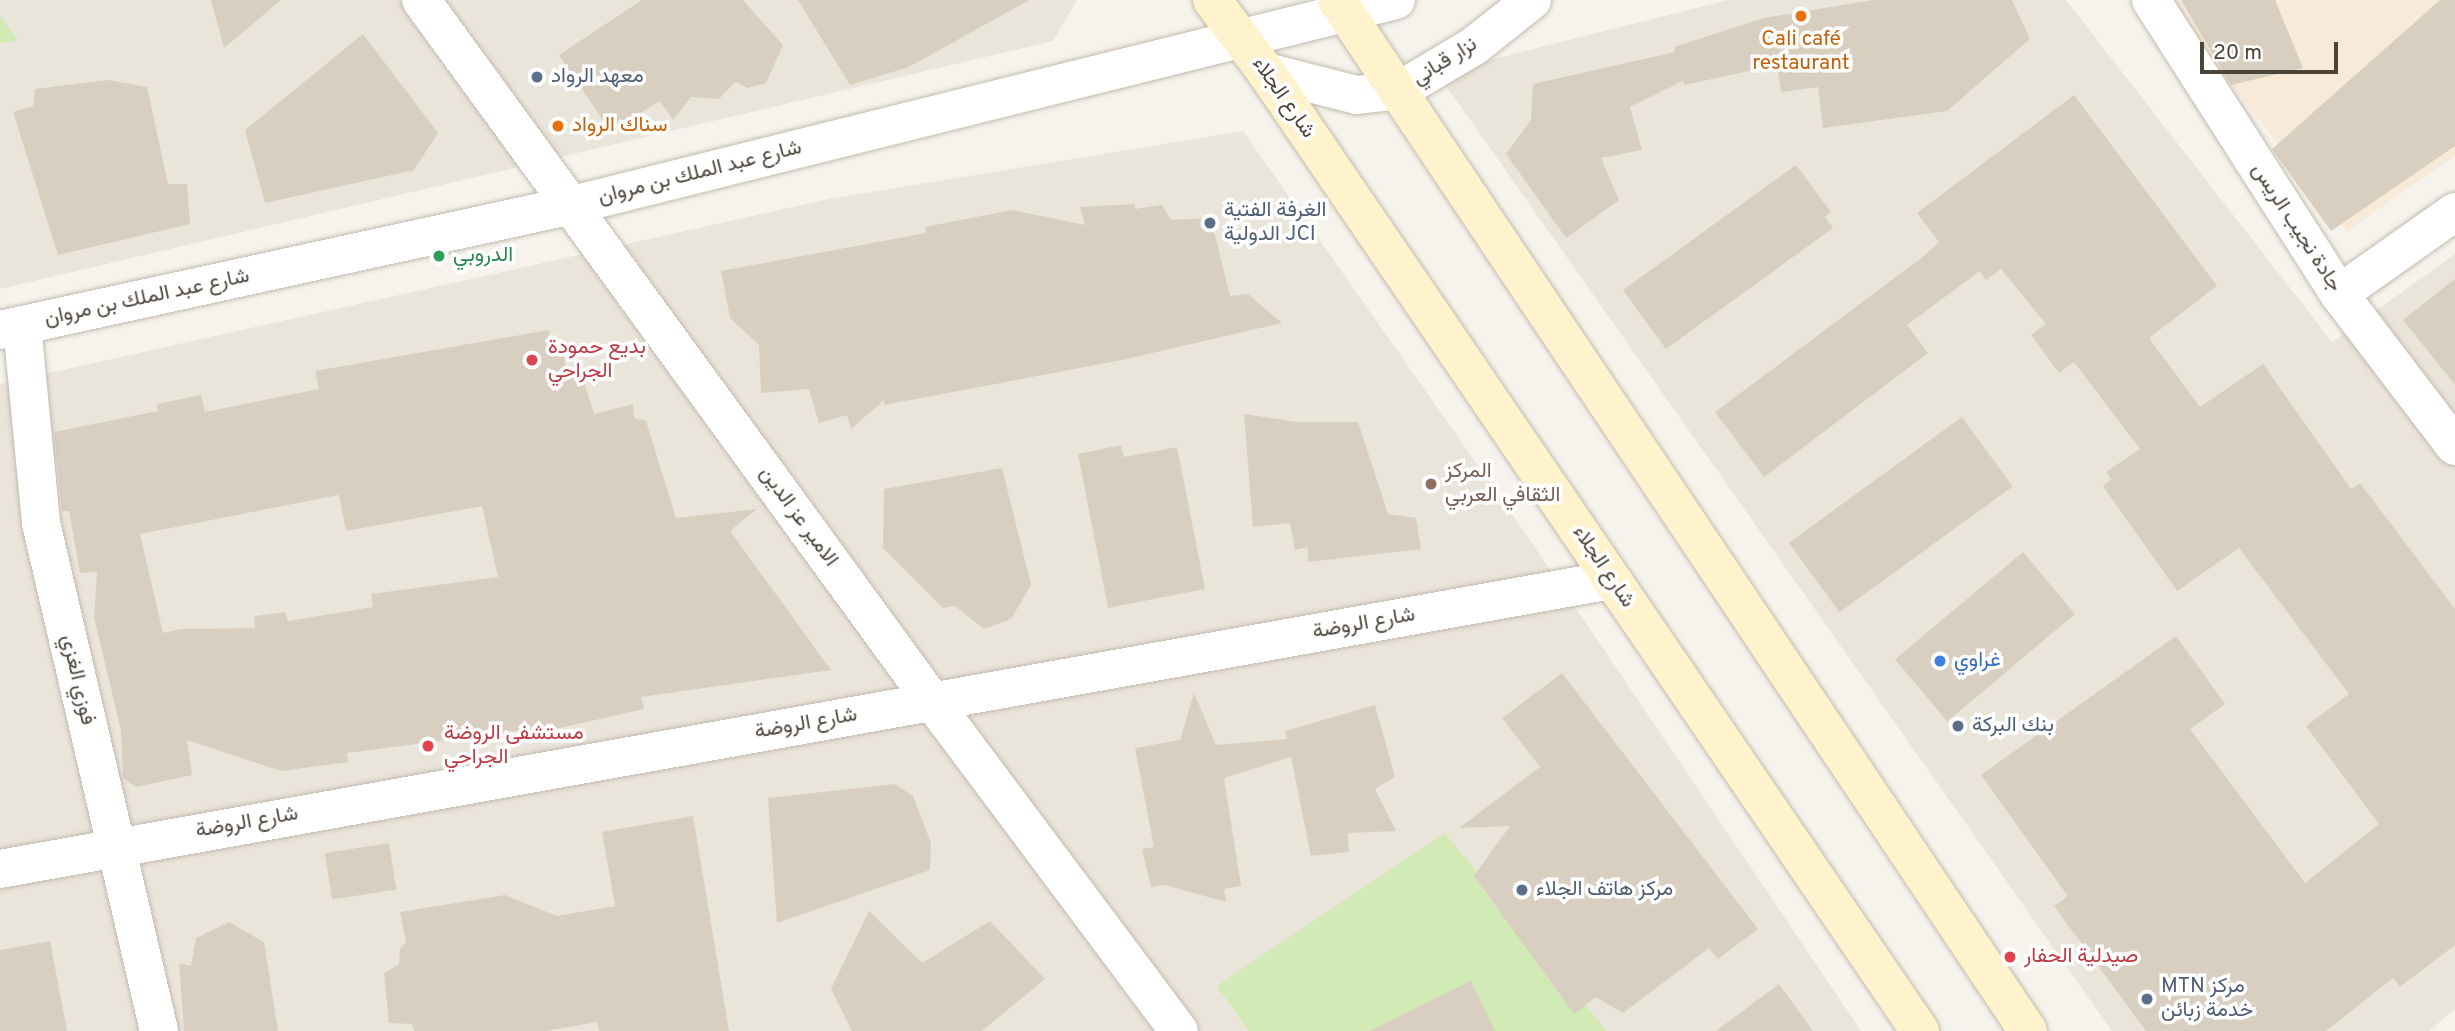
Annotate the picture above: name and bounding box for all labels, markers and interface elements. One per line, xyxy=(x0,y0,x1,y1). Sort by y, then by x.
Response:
marker: Cali café restaurant xyxy=(1793,8,1809,24)
place label: Cali café restaurant xyxy=(1752,27,1850,77)
scale bar xyxy=(2203,28,2341,72)
street label: نزار قباني xyxy=(1408,32,1482,92)
text: 20 m xyxy=(2213,40,2262,67)
street label: شارع الجلاء xyxy=(1246,52,1320,144)
place label: معهد الرواد xyxy=(551,64,644,90)
marker: معهد الرواد xyxy=(529,69,545,85)
place label: سناك الرواد xyxy=(572,113,668,139)
marker: سناك الرواد xyxy=(550,118,566,134)
street label: شارع عبد الملك بن مروان xyxy=(596,136,804,210)
street label: جادة نجيب الريس xyxy=(2245,159,2347,297)
place label: الغرفة الفتية الدولية JCI xyxy=(1224,198,1326,248)
marker: الغرفة الفتية الدولية JCI xyxy=(1202,215,1218,231)
place label: الدروبي xyxy=(453,243,513,269)
marker: الدروبي xyxy=(431,248,447,264)
street label: شارع عبد الملك بن مروان xyxy=(42,264,252,332)
place label: بديع حمودة الجراحي xyxy=(548,335,646,385)
marker: بديع حمودة الجراحي xyxy=(522,350,542,370)
place label: المركز الثقافي العربي xyxy=(1445,459,1560,509)
street label: الامير عز الدين xyxy=(753,462,843,572)
marker: المركز الثقافي العربي xyxy=(1423,476,1439,492)
street label: شارع الجلاء xyxy=(1566,521,1640,613)
street label: شارع الروضة xyxy=(1311,603,1417,645)
street label: فوزي الغزي xyxy=(54,632,100,728)
place label: غراوي xyxy=(1954,648,2001,674)
marker: غراوي xyxy=(1932,653,1948,669)
street label: شارع الروضة xyxy=(753,703,859,745)
place label: بنك البركة xyxy=(1972,713,2054,739)
marker: بنك البركة xyxy=(1950,718,1966,734)
place label: مستشفى الروضة الجراحي xyxy=(444,721,584,771)
marker: مستشفى الروضة الجراحي xyxy=(418,736,438,756)
street label: شارع الروضة xyxy=(194,802,300,844)
place label: مركز هاتف الجلاء xyxy=(1536,877,1673,903)
marker: مركز هاتف الجلاء xyxy=(1514,882,1530,898)
place label: صيدلية الحفار xyxy=(2024,944,2138,970)
marker: صيدلية الحفار xyxy=(2002,949,2018,965)
place label: MTN مركز خدمة زبائن xyxy=(2161,974,2253,1024)
marker: MTN مركز خدمة زبائن xyxy=(2139,991,2155,1007)

